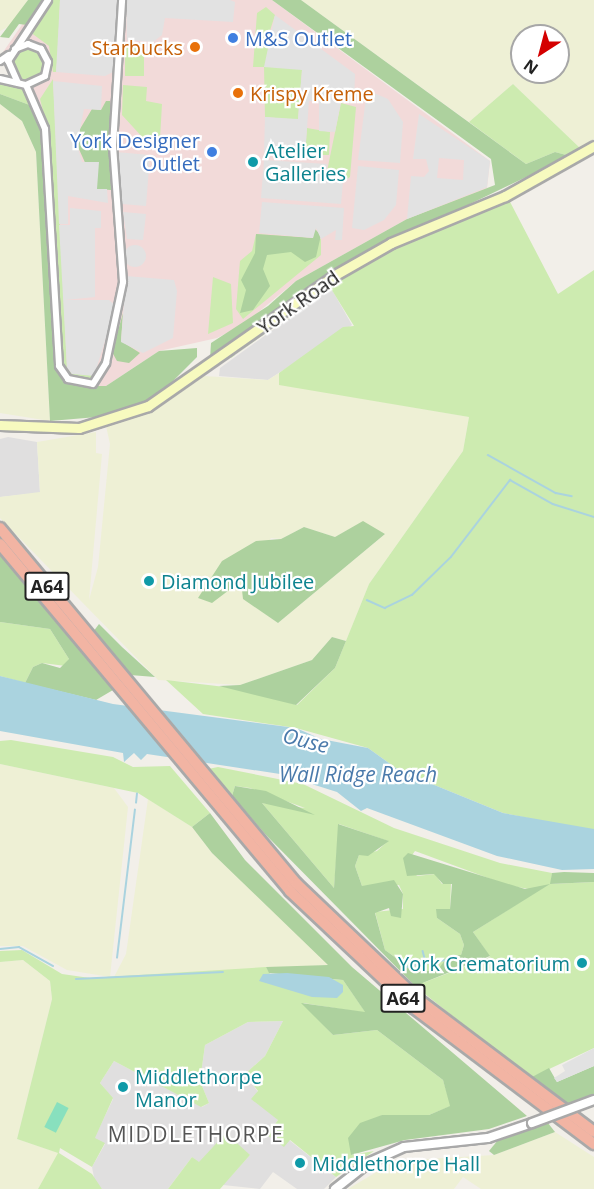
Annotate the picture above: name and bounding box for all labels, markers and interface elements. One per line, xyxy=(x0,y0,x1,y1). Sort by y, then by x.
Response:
north arrow xyxy=(510,24,570,84)
place label: M&S Outlet xyxy=(245,26,352,50)
marker: M&S Outlet xyxy=(226,31,240,45)
place label: Starbucks xyxy=(91,35,183,59)
marker: Starbucks xyxy=(188,40,202,54)
text: N xyxy=(519,54,542,80)
place label: Krispy Kreme xyxy=(250,81,374,105)
marker: Krispy Kreme xyxy=(231,86,245,100)
place label: York Designer Outlet xyxy=(70,128,200,175)
place label: Atelier Galleries xyxy=(265,138,346,185)
marker: York Designer Outlet xyxy=(205,145,219,159)
marker: Atelier Galleries xyxy=(246,155,260,169)
street label: York Road xyxy=(252,265,344,339)
place label: Diamond Jubilee xyxy=(161,569,314,593)
road number: A64 xyxy=(23,571,71,601)
marker: Diamond Jubilee xyxy=(142,574,156,588)
water label: Ouse xyxy=(280,722,332,758)
water label: Wall Ridge Reach xyxy=(279,761,437,787)
place label: York Crematorium xyxy=(398,951,570,975)
marker: York Crematorium xyxy=(575,956,589,970)
road number: A64 xyxy=(379,983,427,1013)
place label: Middlethorpe Manor xyxy=(135,1064,262,1111)
marker: Middlethorpe Manor xyxy=(116,1080,130,1094)
district label: MIDDLETHORPE xyxy=(108,1121,284,1147)
place label: Middlethorpe Hall xyxy=(312,1151,480,1175)
marker: Middlethorpe Hall xyxy=(293,1156,307,1170)

